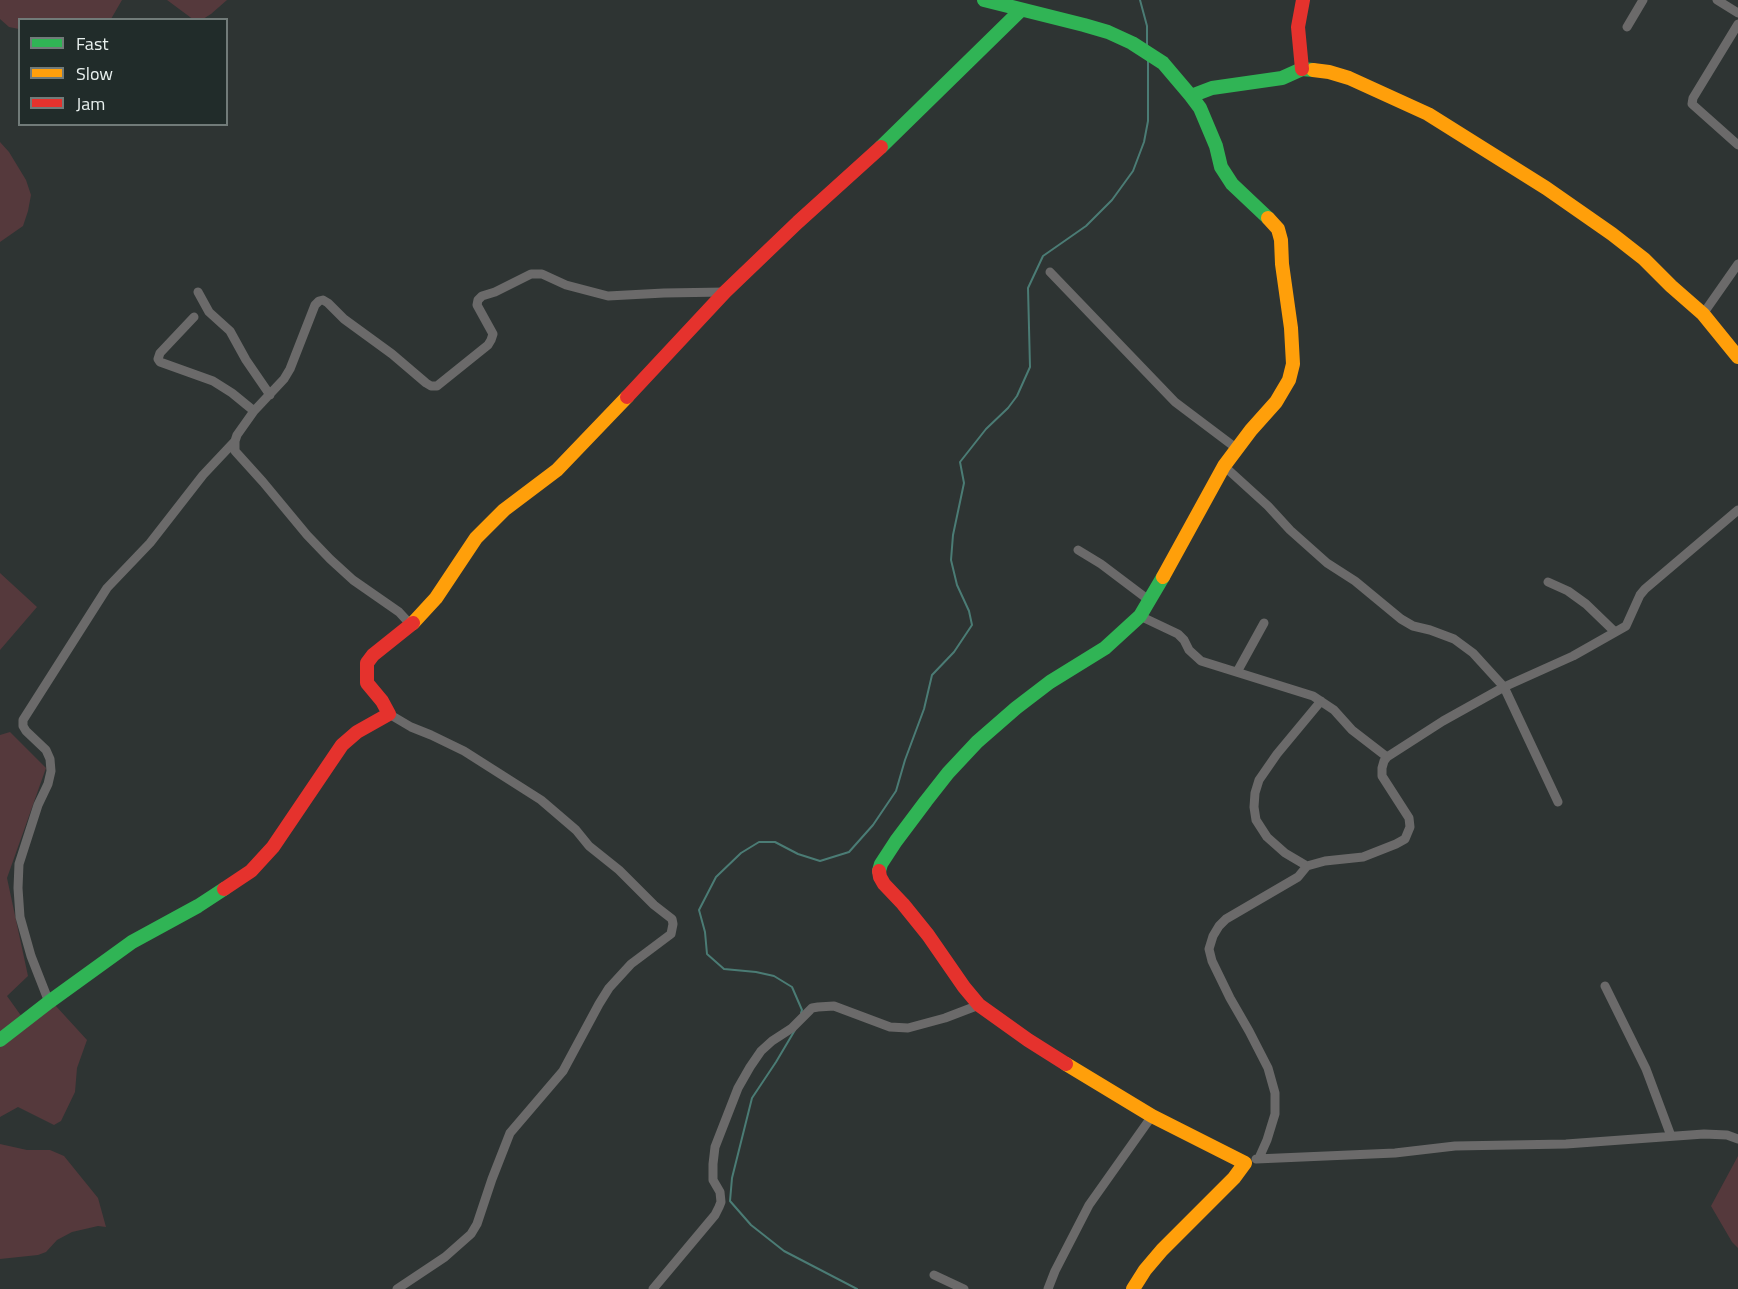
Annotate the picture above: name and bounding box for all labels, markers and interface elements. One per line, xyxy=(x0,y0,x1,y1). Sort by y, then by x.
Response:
legend xyxy=(18,18,228,126)
text: Fast xyxy=(76,30,109,57)
text: Slow xyxy=(76,60,113,87)
text: Jam xyxy=(76,90,105,117)

